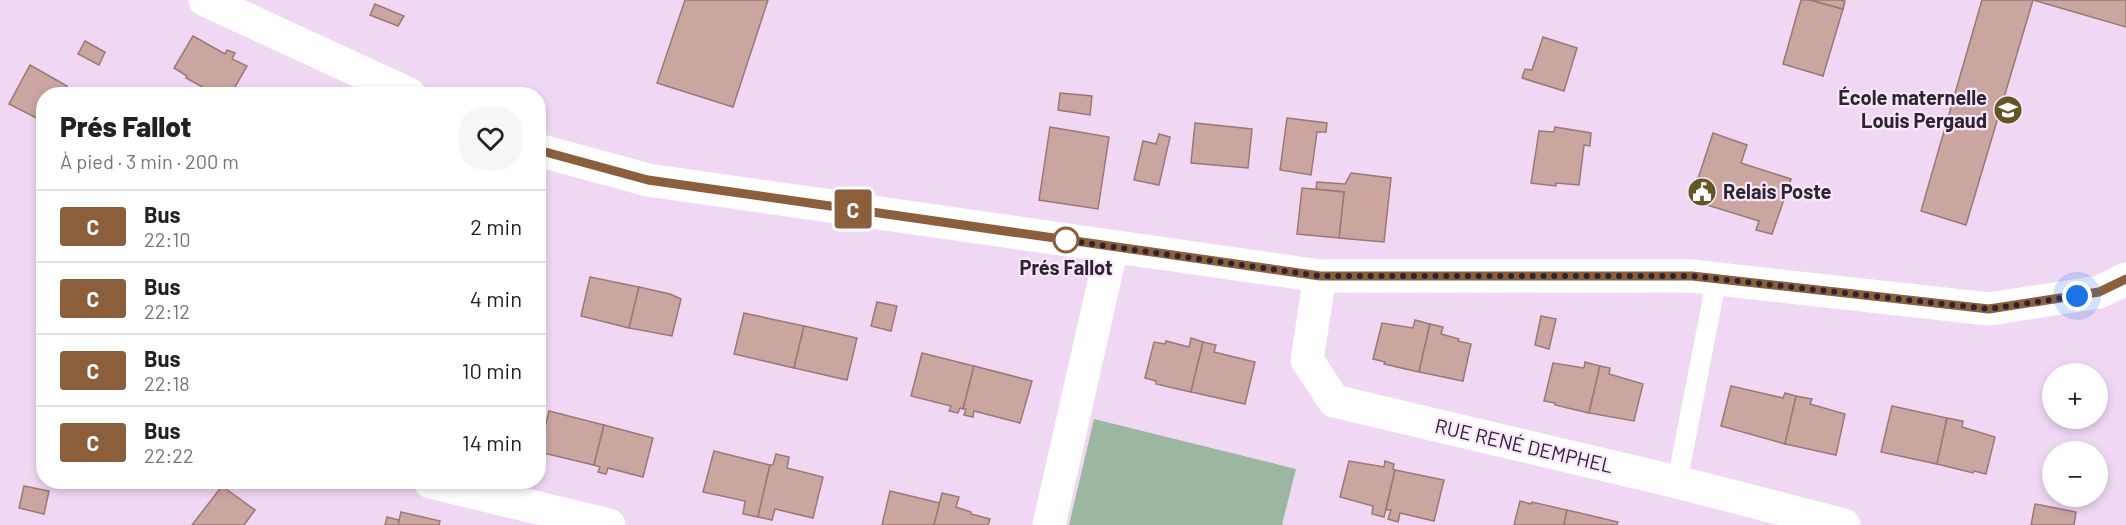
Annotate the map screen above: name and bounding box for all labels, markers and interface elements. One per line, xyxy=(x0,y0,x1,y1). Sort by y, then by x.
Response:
place label: École maternelle Louis Pergaud xyxy=(1838,85,1987,132)
school or university icon: École maternelle Louis Pergaud xyxy=(1992,94,2024,126)
button: heart xyxy=(459,107,522,170)
text: Prés Fallot xyxy=(60,109,191,143)
text: À pied · 3 min · 200 m xyxy=(60,149,239,173)
public building icon: Relais Poste xyxy=(1686,176,1718,208)
place label: Relais Poste xyxy=(1723,179,1832,203)
line badge: C xyxy=(834,190,872,228)
text: C xyxy=(847,197,859,222)
text: Bus xyxy=(144,201,181,227)
text: 2 min xyxy=(470,213,522,239)
text: C xyxy=(87,214,99,239)
text: 22:10 xyxy=(144,227,191,251)
marker: Prés Fallot xyxy=(1053,227,1079,253)
place label: Prés Fallot xyxy=(1019,255,1113,279)
text: Bus xyxy=(144,273,181,299)
your location xyxy=(2062,281,2092,311)
text: 4 min xyxy=(470,285,522,311)
text: C xyxy=(87,286,99,311)
text: 22:12 xyxy=(144,299,190,323)
text: Bus xyxy=(144,345,181,371)
text: 10 min xyxy=(462,357,522,383)
text: C xyxy=(87,358,99,383)
map controls xyxy=(2042,363,2108,507)
button: + xyxy=(2042,363,2108,429)
text: 22:18 xyxy=(144,371,190,395)
street label: RUE RENÉ DEMPHEL xyxy=(1433,413,1616,477)
text: Bus xyxy=(144,417,181,443)
text: 14 min xyxy=(462,429,522,455)
text: C xyxy=(87,430,99,455)
button: − xyxy=(2042,441,2108,507)
text: 22:22 xyxy=(144,443,194,467)

